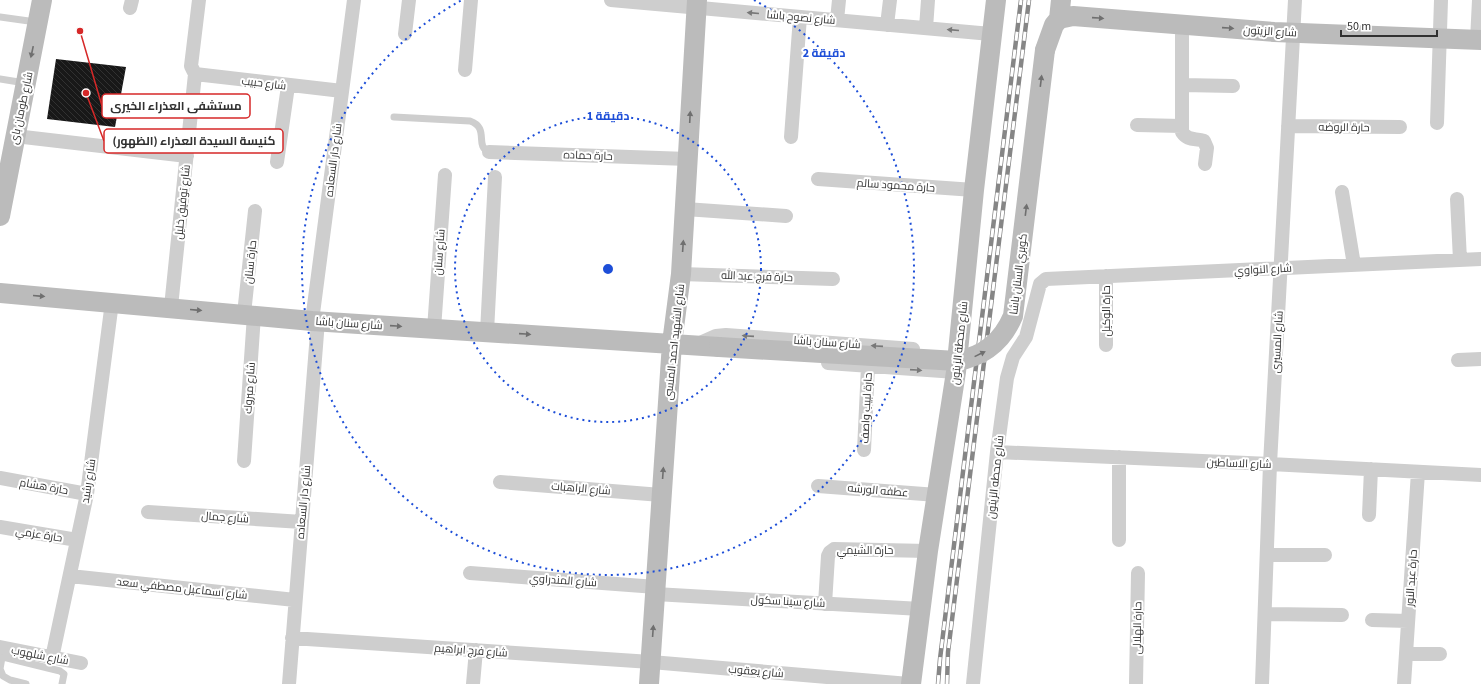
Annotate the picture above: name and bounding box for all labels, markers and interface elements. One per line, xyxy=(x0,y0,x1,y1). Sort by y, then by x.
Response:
street label: شارع نصوح باشا xyxy=(766,7,836,28)
one-way arrow xyxy=(747,9,759,16)
scale bar xyxy=(1341,12,1437,38)
one-way arrow xyxy=(1092,15,1104,22)
text: 50 m xyxy=(1347,18,1371,35)
street label: شارع الزيتون xyxy=(1243,23,1297,40)
one-way arrow xyxy=(1222,25,1234,32)
one-way arrow xyxy=(947,27,959,34)
text: 2 دقيقة xyxy=(803,45,845,62)
one-way arrow xyxy=(29,46,35,58)
street label: شارع طومان باى xyxy=(6,70,37,146)
street label: شارع حبيب xyxy=(241,73,287,94)
one-way arrow xyxy=(1038,75,1044,87)
callout: مستشفى العذراء الخيرى xyxy=(102,94,250,118)
text: مستشفى العذراء الخيرى xyxy=(110,98,242,115)
text: 1 دقيقة xyxy=(587,108,629,125)
one-way arrow xyxy=(687,111,694,123)
street label: حارة الروضه xyxy=(1318,120,1370,135)
street label: شارع دار السعاده xyxy=(322,122,345,198)
callout: كنيسة السيدة العذراء (الظهور) xyxy=(104,129,283,153)
text: كنيسة السيدة العذراء (الظهور) xyxy=(113,133,275,150)
street label: حارة حماده xyxy=(563,147,613,164)
street label: شارع توفيق خليل xyxy=(171,164,194,240)
street label: حارة محمود سالم xyxy=(856,175,936,196)
one-way arrow xyxy=(1023,204,1029,216)
street label: شارع سنان xyxy=(430,228,449,276)
street label: كوبري السنان باشا xyxy=(1006,233,1032,316)
street label: حارة سنان xyxy=(241,239,260,285)
one-way arrow xyxy=(679,240,686,252)
street label: شارع النواوي xyxy=(1234,260,1292,280)
centre of rings xyxy=(601,262,615,276)
street label: حارة فرج عبد الله xyxy=(721,267,793,285)
street label: شارع الشهيد احمد المنسى xyxy=(661,283,688,401)
street label: حارة الوكيل xyxy=(1099,285,1114,337)
one-way arrow xyxy=(33,293,45,300)
street label: شارع محطة الزيتون xyxy=(948,300,971,386)
one-way arrow xyxy=(190,306,202,313)
street label: شارع المسيرى xyxy=(1268,310,1287,374)
street label: شارع سنان باشا xyxy=(315,314,383,333)
one-way arrow xyxy=(390,323,403,329)
one-way arrow xyxy=(519,331,531,338)
one-way arrow xyxy=(742,333,754,340)
street label: شارع سنان باشا xyxy=(793,333,861,352)
one-way arrow xyxy=(871,343,883,349)
one-way arrow xyxy=(975,351,986,357)
street label: شارع مبروك xyxy=(240,362,259,414)
one-way arrow xyxy=(910,366,922,373)
street label: حارة لبيب واصف xyxy=(857,372,876,444)
street label: شارع محطه الزيتون xyxy=(984,434,1007,520)
street label: شارع الاساطين xyxy=(1206,455,1272,472)
street label: شارع رشيد xyxy=(78,458,99,504)
street label: شارع دار السعاده xyxy=(293,464,314,540)
one-way arrow xyxy=(659,467,666,479)
street label: حارة هشام xyxy=(18,475,69,498)
street label: شارع الراهبات xyxy=(551,478,611,499)
street label: عطفه الورشه xyxy=(847,480,909,501)
street label: شارع جمال xyxy=(201,508,249,527)
street label: حارة عزمي xyxy=(14,523,64,547)
street label: حارة الشيمي xyxy=(837,543,893,559)
street label: حارة عبد النور xyxy=(1402,549,1421,608)
street label: شارع المندراوي xyxy=(529,571,597,591)
street label: شارع اسماعيل مصطفي سعد xyxy=(116,574,248,604)
street label: شارع سينا سكول xyxy=(750,592,826,611)
street label: حارة الهلالى xyxy=(1130,602,1145,654)
one-way arrow xyxy=(649,625,656,637)
street label: شارع فرج ابراهيم xyxy=(434,640,508,661)
street label: شارع شلهوب xyxy=(10,643,70,668)
street label: شارع يعقوب xyxy=(728,662,784,681)

